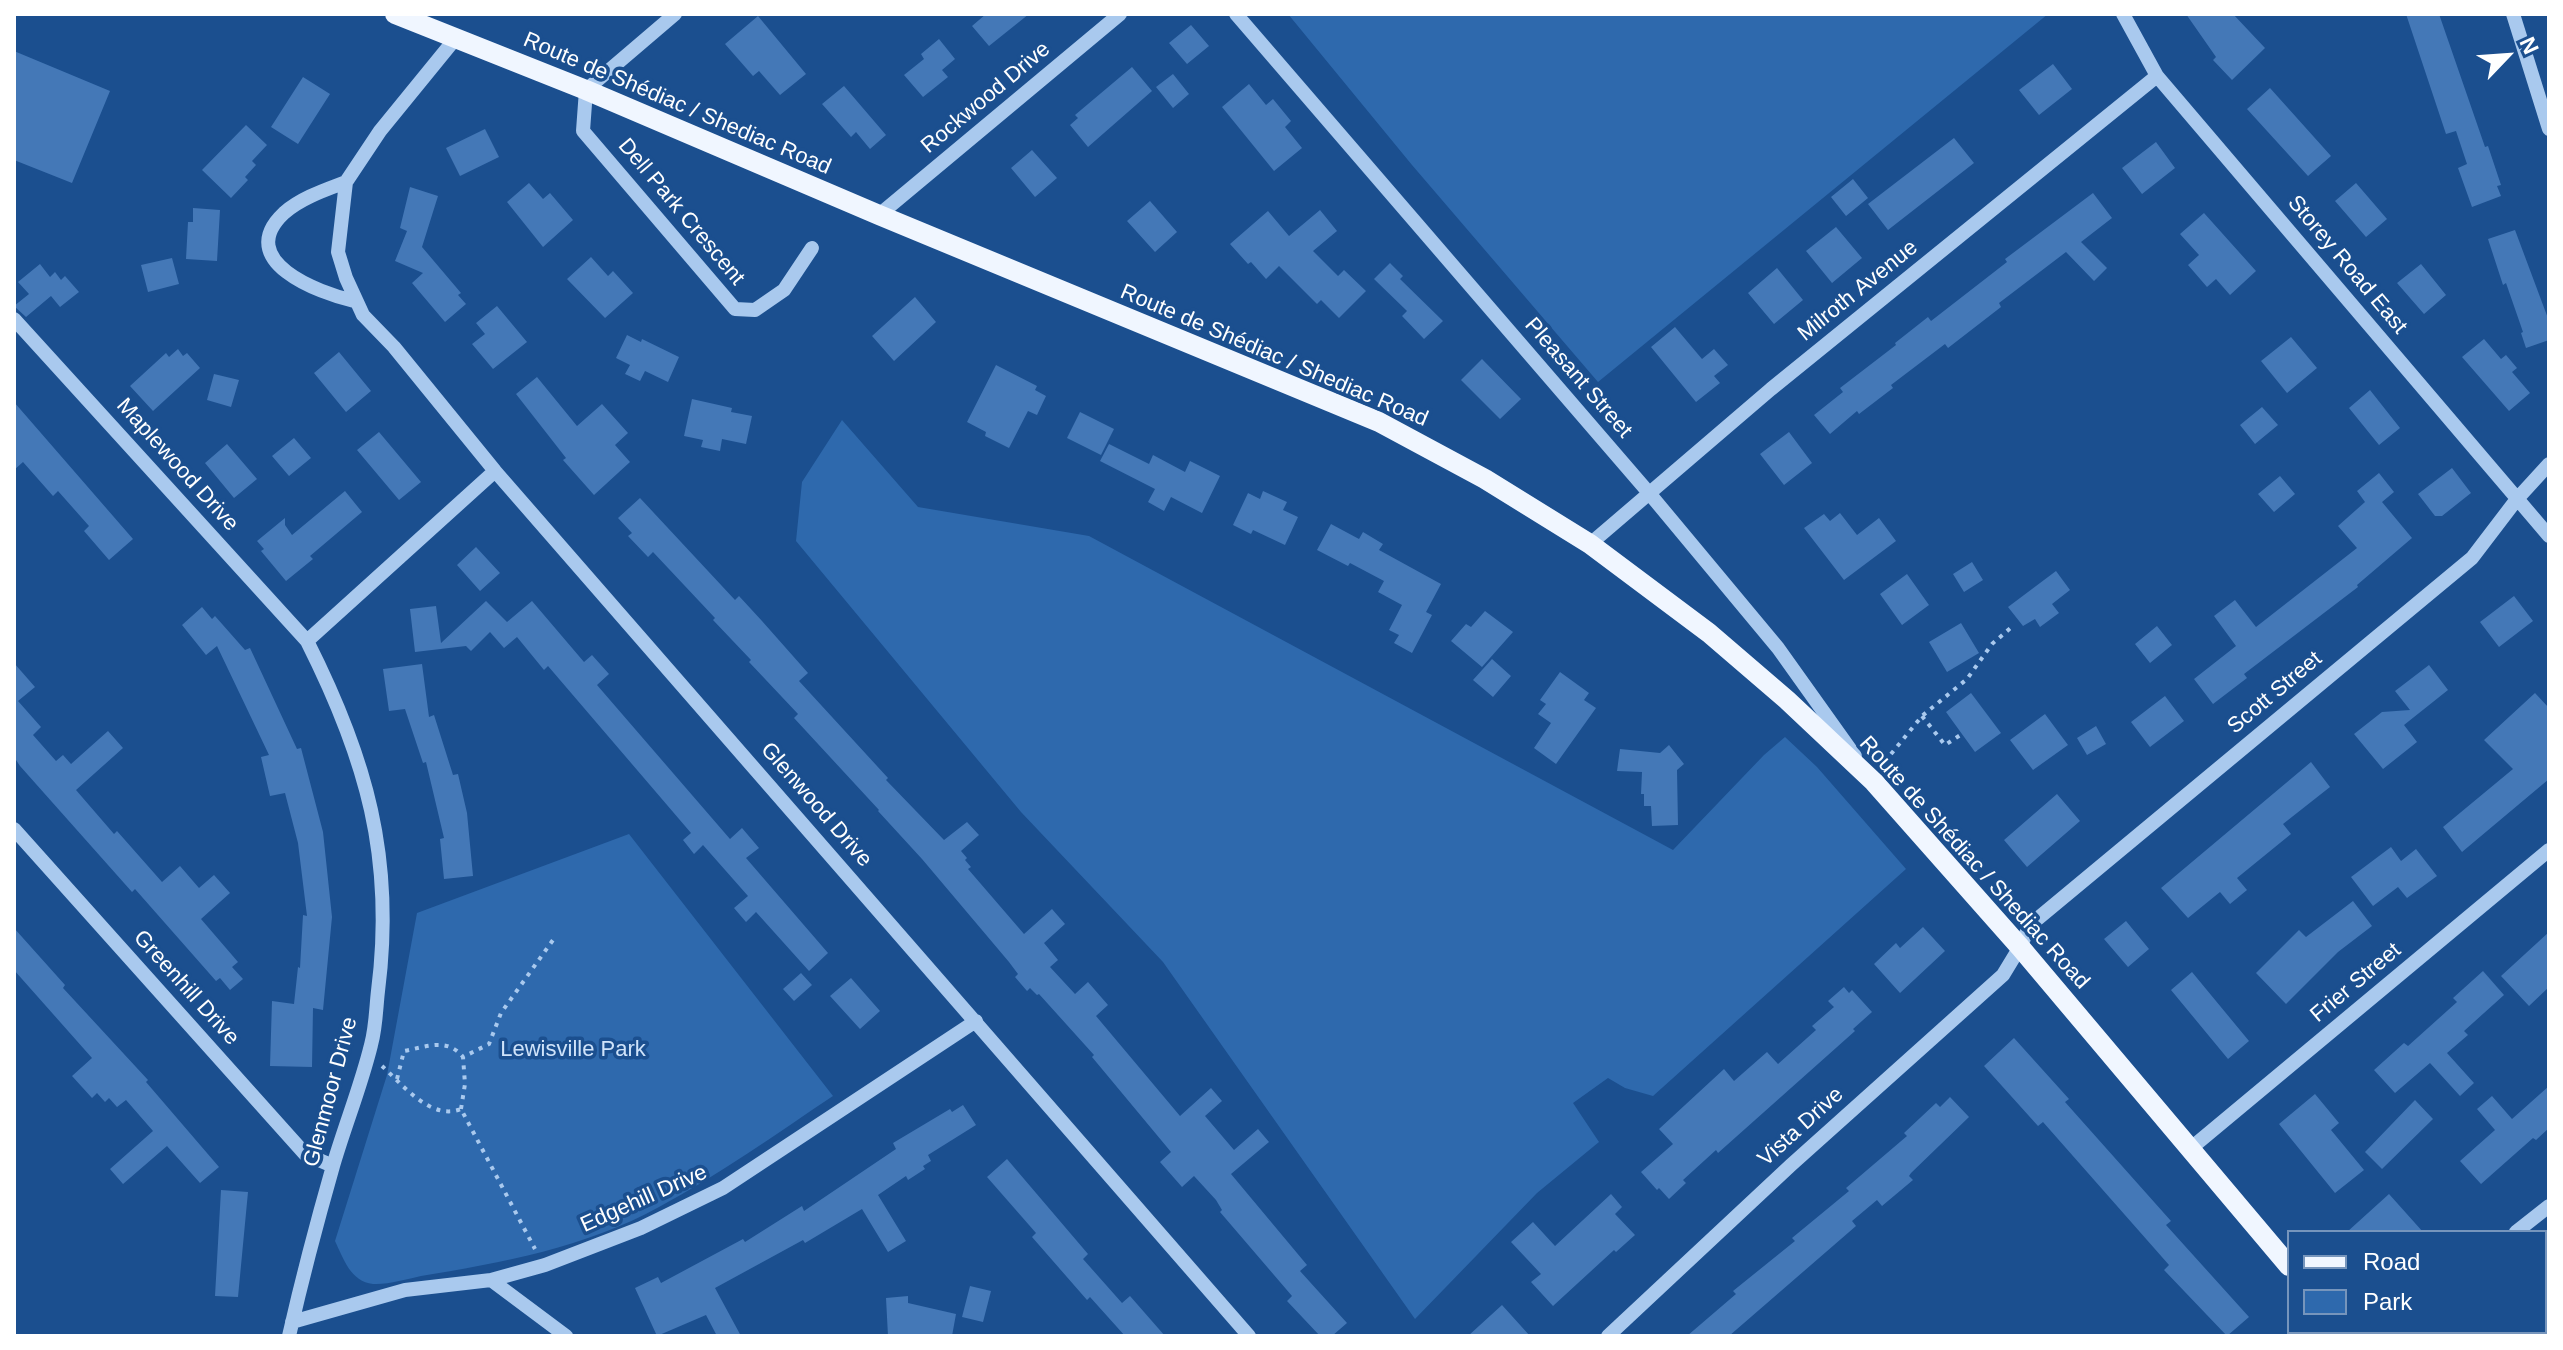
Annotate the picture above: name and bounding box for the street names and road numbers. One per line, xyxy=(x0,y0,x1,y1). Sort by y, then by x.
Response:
street label: Route de Shédiac / Shediac Road xyxy=(519,27,835,181)
street label: Rockwood Drive xyxy=(916,36,1056,160)
street label: Dell Park Crescent xyxy=(612,133,750,291)
street label: Storey Road East xyxy=(2281,190,2413,340)
street label: Milroth Avenue xyxy=(1793,235,1923,347)
street label: Route de Shédiac / Shediac Road xyxy=(1116,279,1432,433)
street label: Pleasant Street xyxy=(1519,313,1637,443)
street label: Maplewood Drive xyxy=(110,393,244,537)
street label: Scott Street xyxy=(2222,646,2328,740)
street label: Route de Shédiac / Shediac Road xyxy=(1853,731,2095,995)
street label: Glenwood Drive xyxy=(755,737,877,873)
street label: Greenhill Drive xyxy=(128,925,244,1051)
street label: Frier Street xyxy=(2305,938,2407,1028)
street label: Glenmoor Drive xyxy=(298,1014,364,1170)
street label: Vista Drive xyxy=(1753,1082,1849,1172)
street label: Edgehill Drive xyxy=(577,1159,711,1239)

